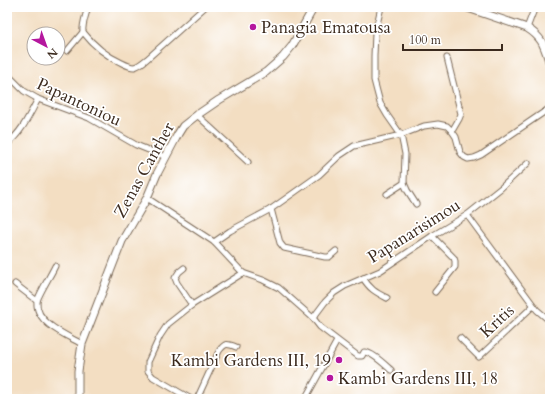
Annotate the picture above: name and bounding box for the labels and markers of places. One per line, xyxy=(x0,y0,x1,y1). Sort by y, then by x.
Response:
place label: Panagia Ematousa xyxy=(261,16,391,39)
marker: Panagia Ematousa xyxy=(248,22,258,32)
place label: Kambi Gardens III, 19 xyxy=(171,349,331,372)
marker: Kambi Gardens III, 19 xyxy=(334,355,344,365)
place label: Kambi Gardens III, 18 xyxy=(338,367,498,390)
marker: Kambi Gardens III, 18 xyxy=(325,373,335,383)

